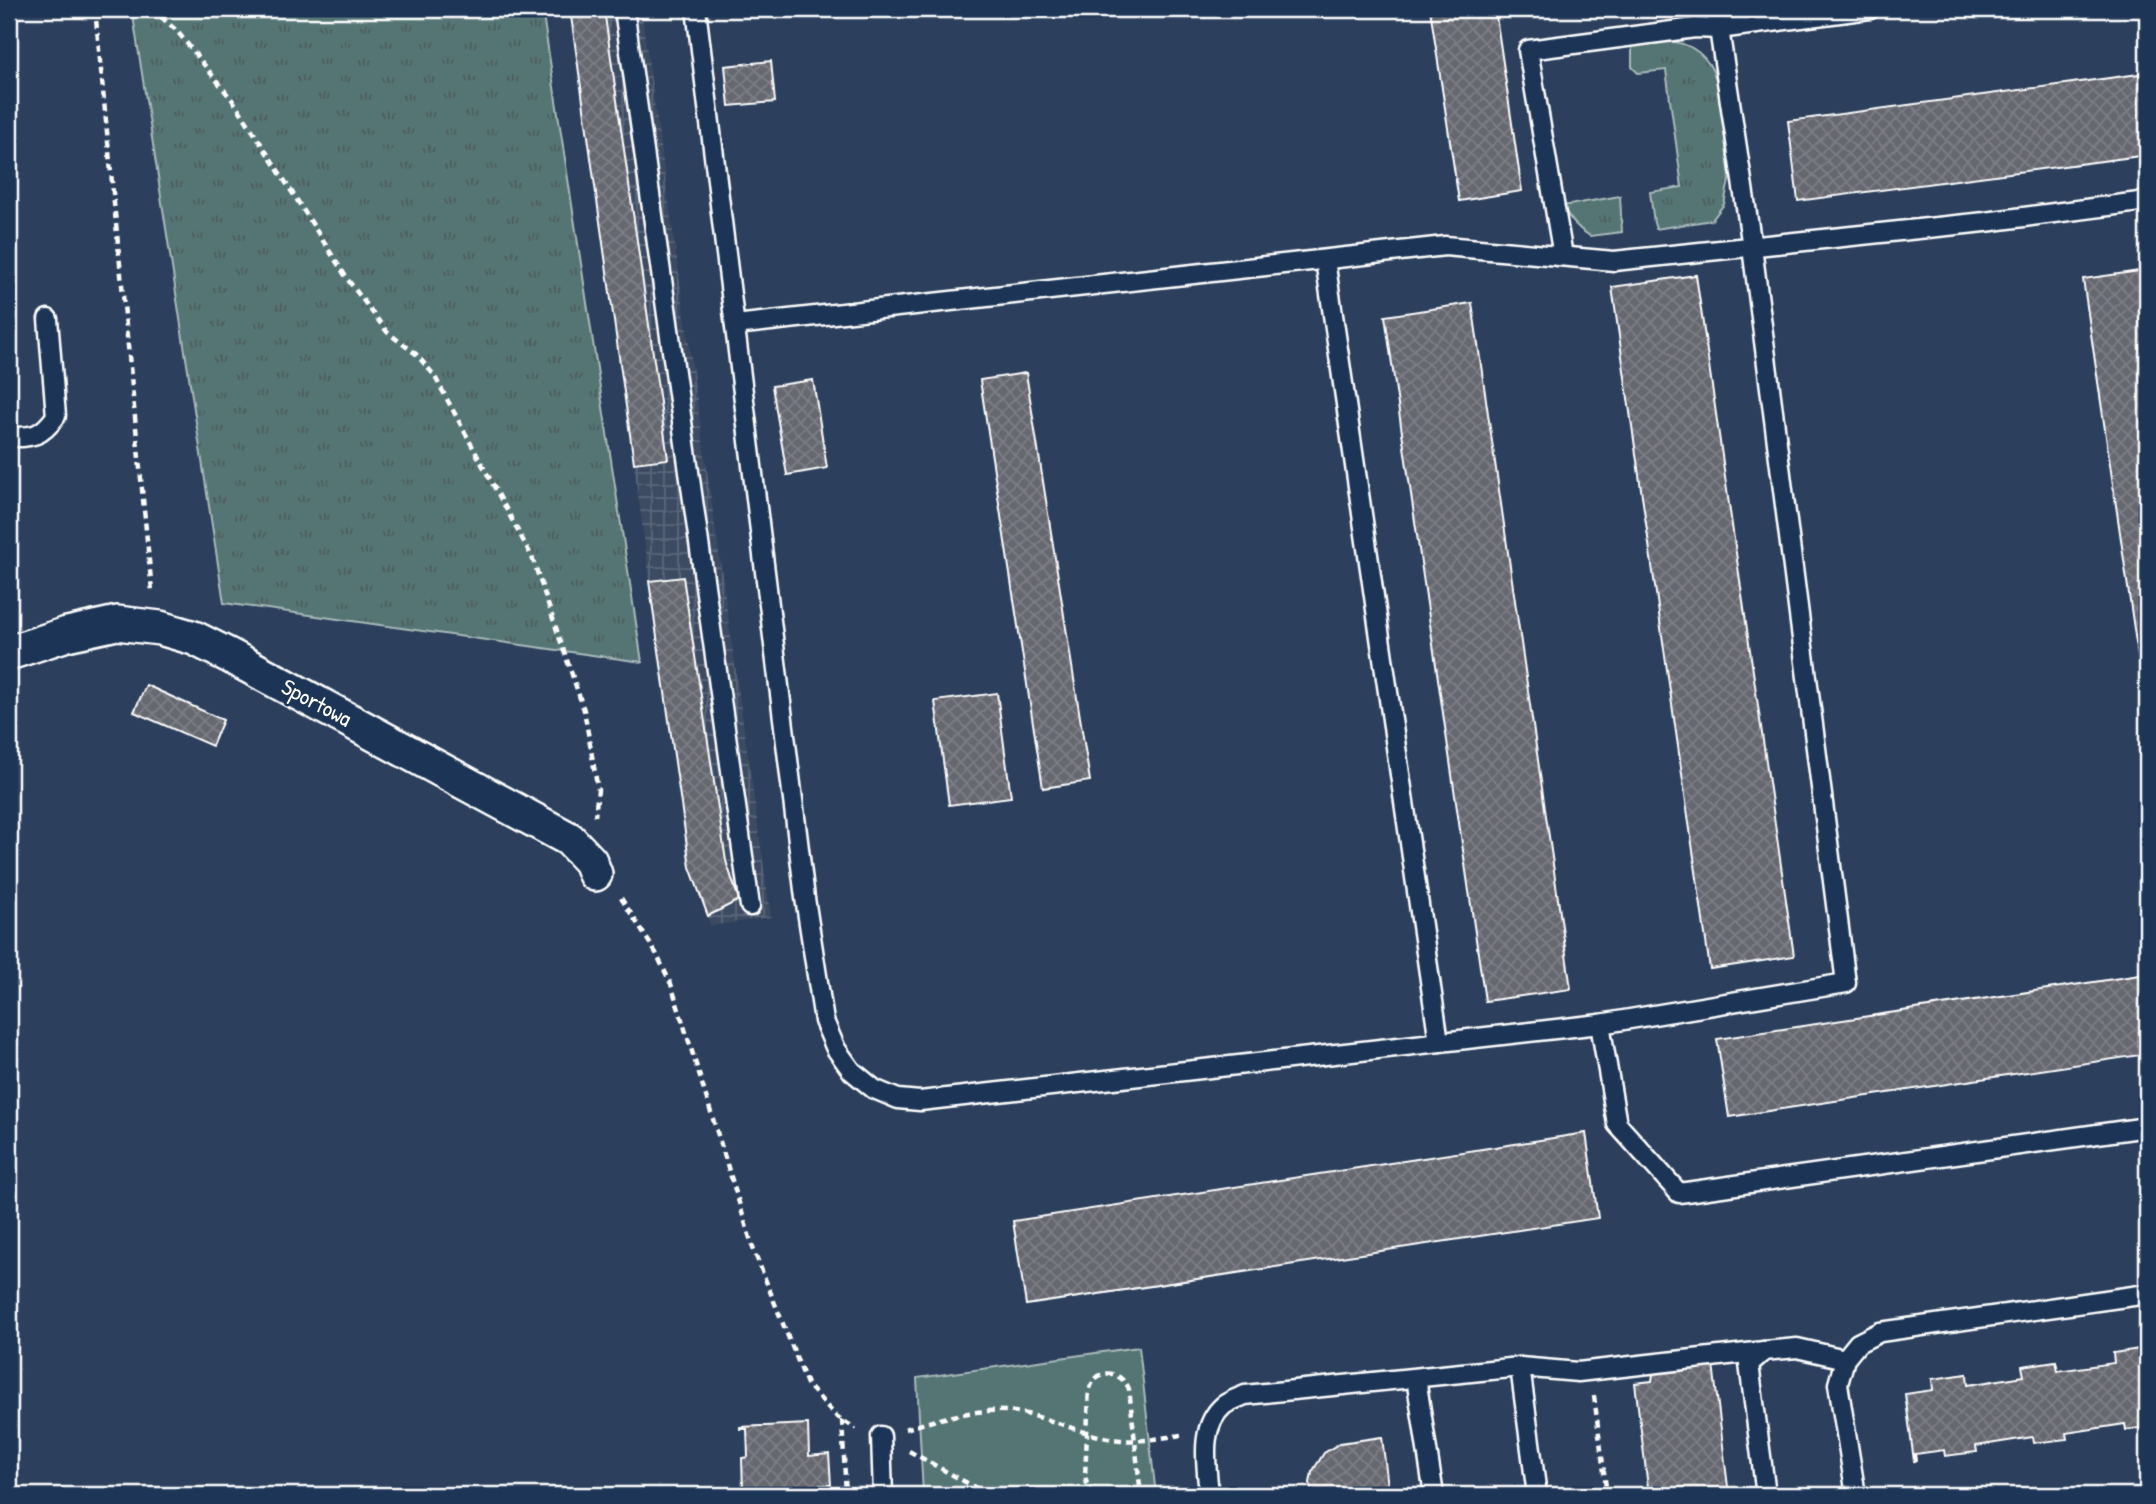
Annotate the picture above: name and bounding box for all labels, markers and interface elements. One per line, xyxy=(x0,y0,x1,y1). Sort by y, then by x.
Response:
street label: Sportowa xyxy=(276,671,358,733)

